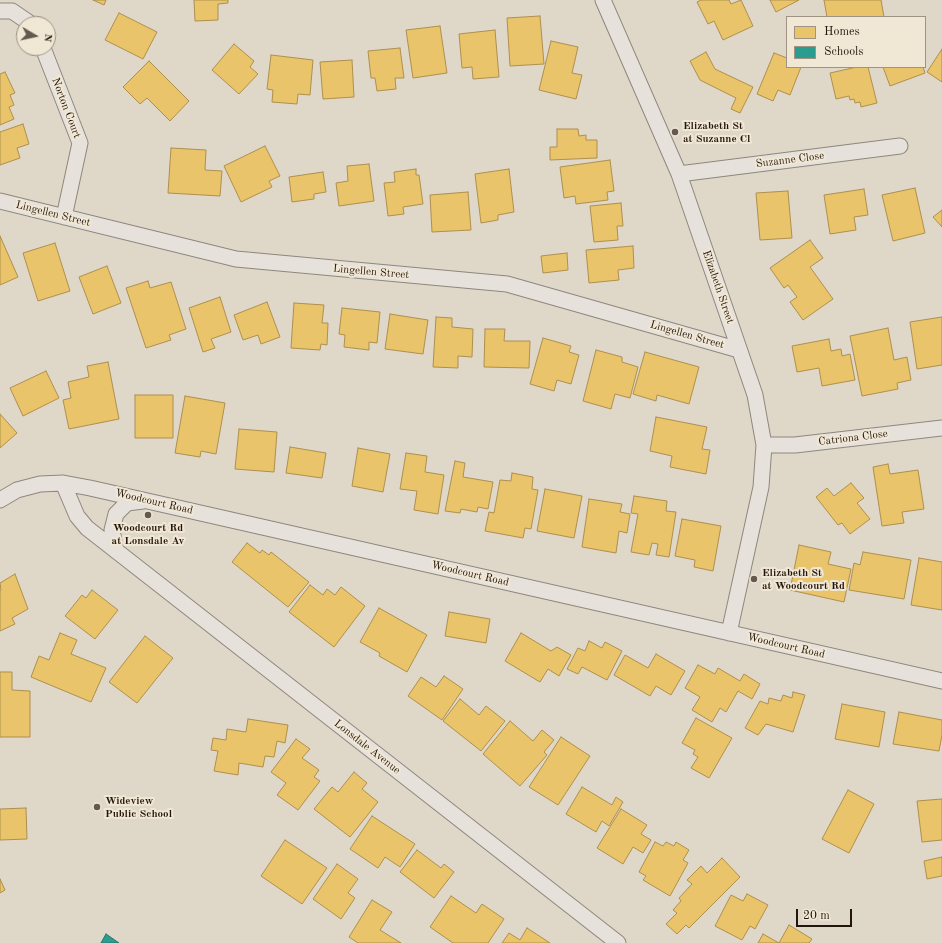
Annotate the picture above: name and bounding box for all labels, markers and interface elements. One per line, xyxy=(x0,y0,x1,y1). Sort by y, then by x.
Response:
north arrow xyxy=(16,16,56,56)
legend xyxy=(786,16,926,68)
text: Homes xyxy=(824,26,860,38)
text: N xyxy=(41,33,53,43)
text: Schools xyxy=(824,46,864,58)
street label: Norton Court xyxy=(48,76,84,140)
place label: Elizabeth St at Suzanne Cl xyxy=(683,119,750,145)
marker: Elizabeth St at Suzanne Cl xyxy=(670,127,680,137)
street label: Suzanne Close xyxy=(755,149,825,171)
street label: Lingellen Street xyxy=(14,198,92,230)
street label: Elizabeth Street xyxy=(699,249,737,325)
street label: Lingellen Street xyxy=(332,262,410,282)
street label: Lingellen Street xyxy=(648,318,726,352)
street label: Catriona Close xyxy=(818,427,888,449)
street label: Woodcourt Road xyxy=(114,487,194,517)
marker: Woodcourt Rd at Lonsdale Av xyxy=(143,510,153,520)
place label: Woodcourt Rd at Lonsdale Av xyxy=(112,521,184,547)
street label: Woodcourt Road xyxy=(430,559,510,589)
place label: Elizabeth St at Woodcourt Rd xyxy=(762,566,845,592)
marker: Elizabeth St at Woodcourt Rd xyxy=(749,574,759,584)
street label: Woodcourt Road xyxy=(746,631,826,661)
street label: Lonsdale Avenue xyxy=(331,717,403,777)
place label: Wideview Public School xyxy=(105,794,172,820)
marker: Wideview Public School xyxy=(92,802,102,812)
scale bar xyxy=(798,901,854,927)
text: 20 m xyxy=(803,910,830,922)

